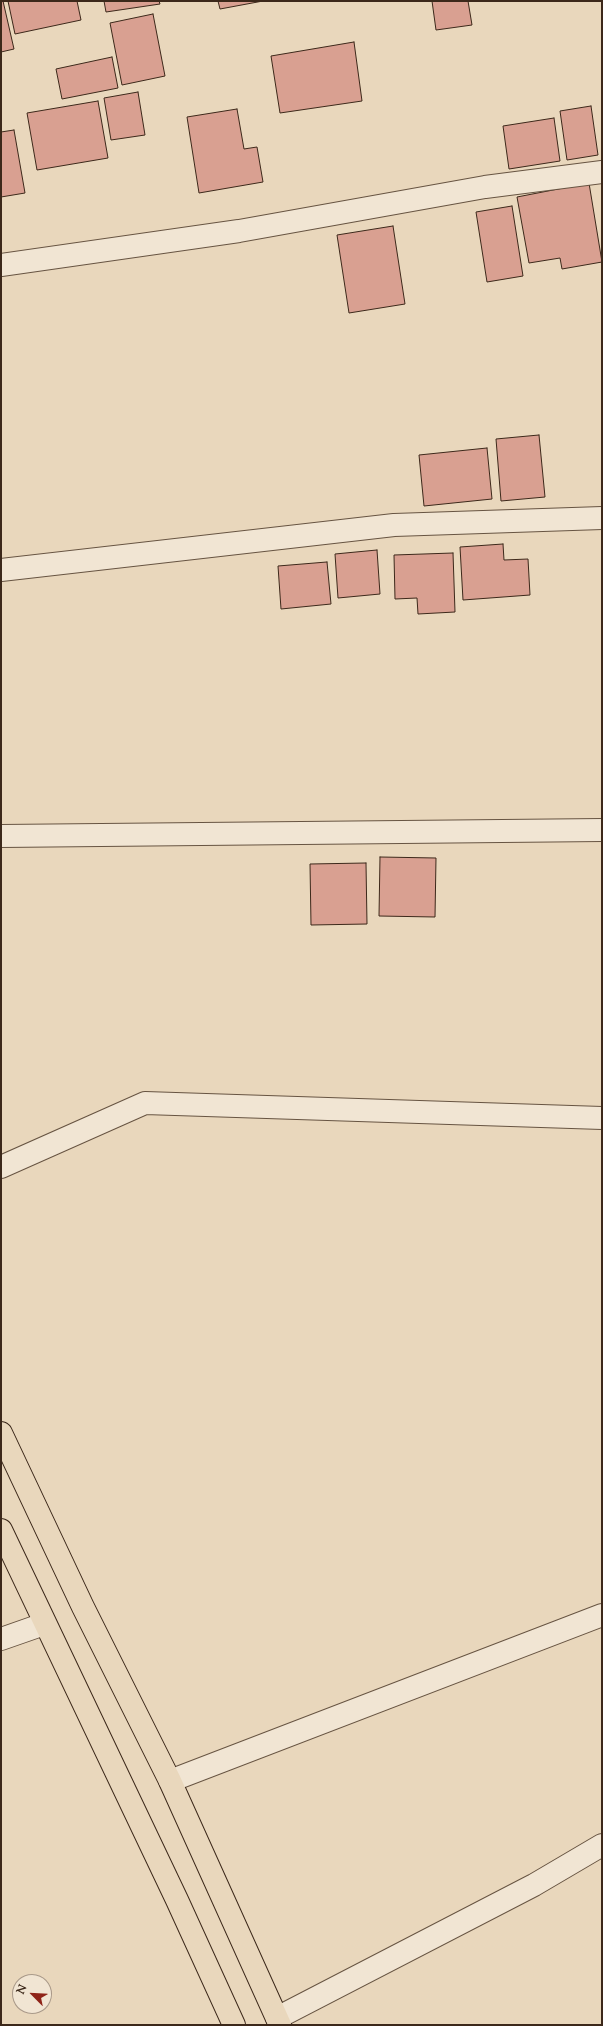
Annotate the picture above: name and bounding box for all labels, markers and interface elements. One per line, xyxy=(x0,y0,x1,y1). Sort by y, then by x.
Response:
north arrow xyxy=(12,1974,52,2014)
text: N xyxy=(13,1982,31,1997)

